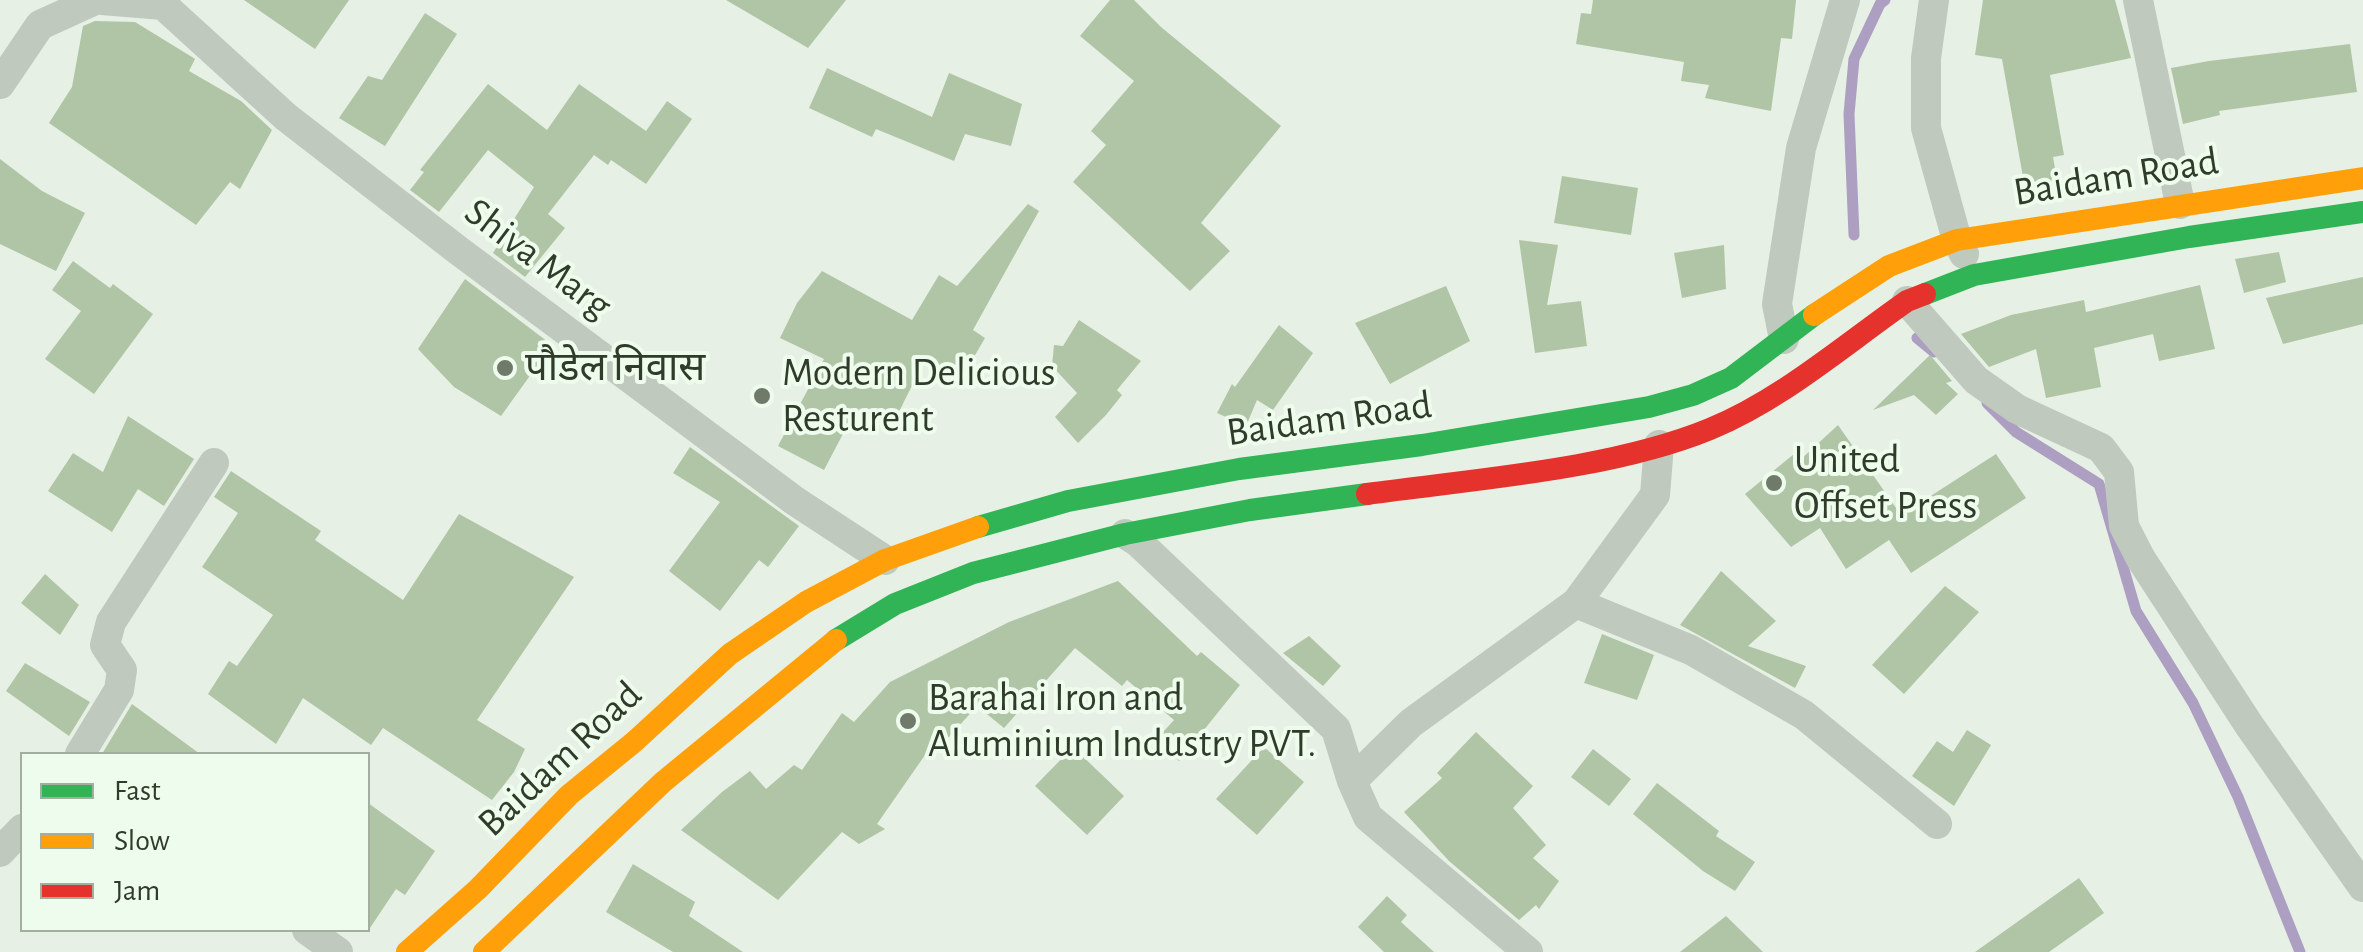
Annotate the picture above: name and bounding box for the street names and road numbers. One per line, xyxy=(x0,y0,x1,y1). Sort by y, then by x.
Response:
street label: Baidam Road xyxy=(2010,137,2222,217)
street label: Shiva Marg xyxy=(455,188,621,330)
street label: Baidam Road xyxy=(1223,381,1435,457)
street label: Baidam Road xyxy=(468,671,652,847)

